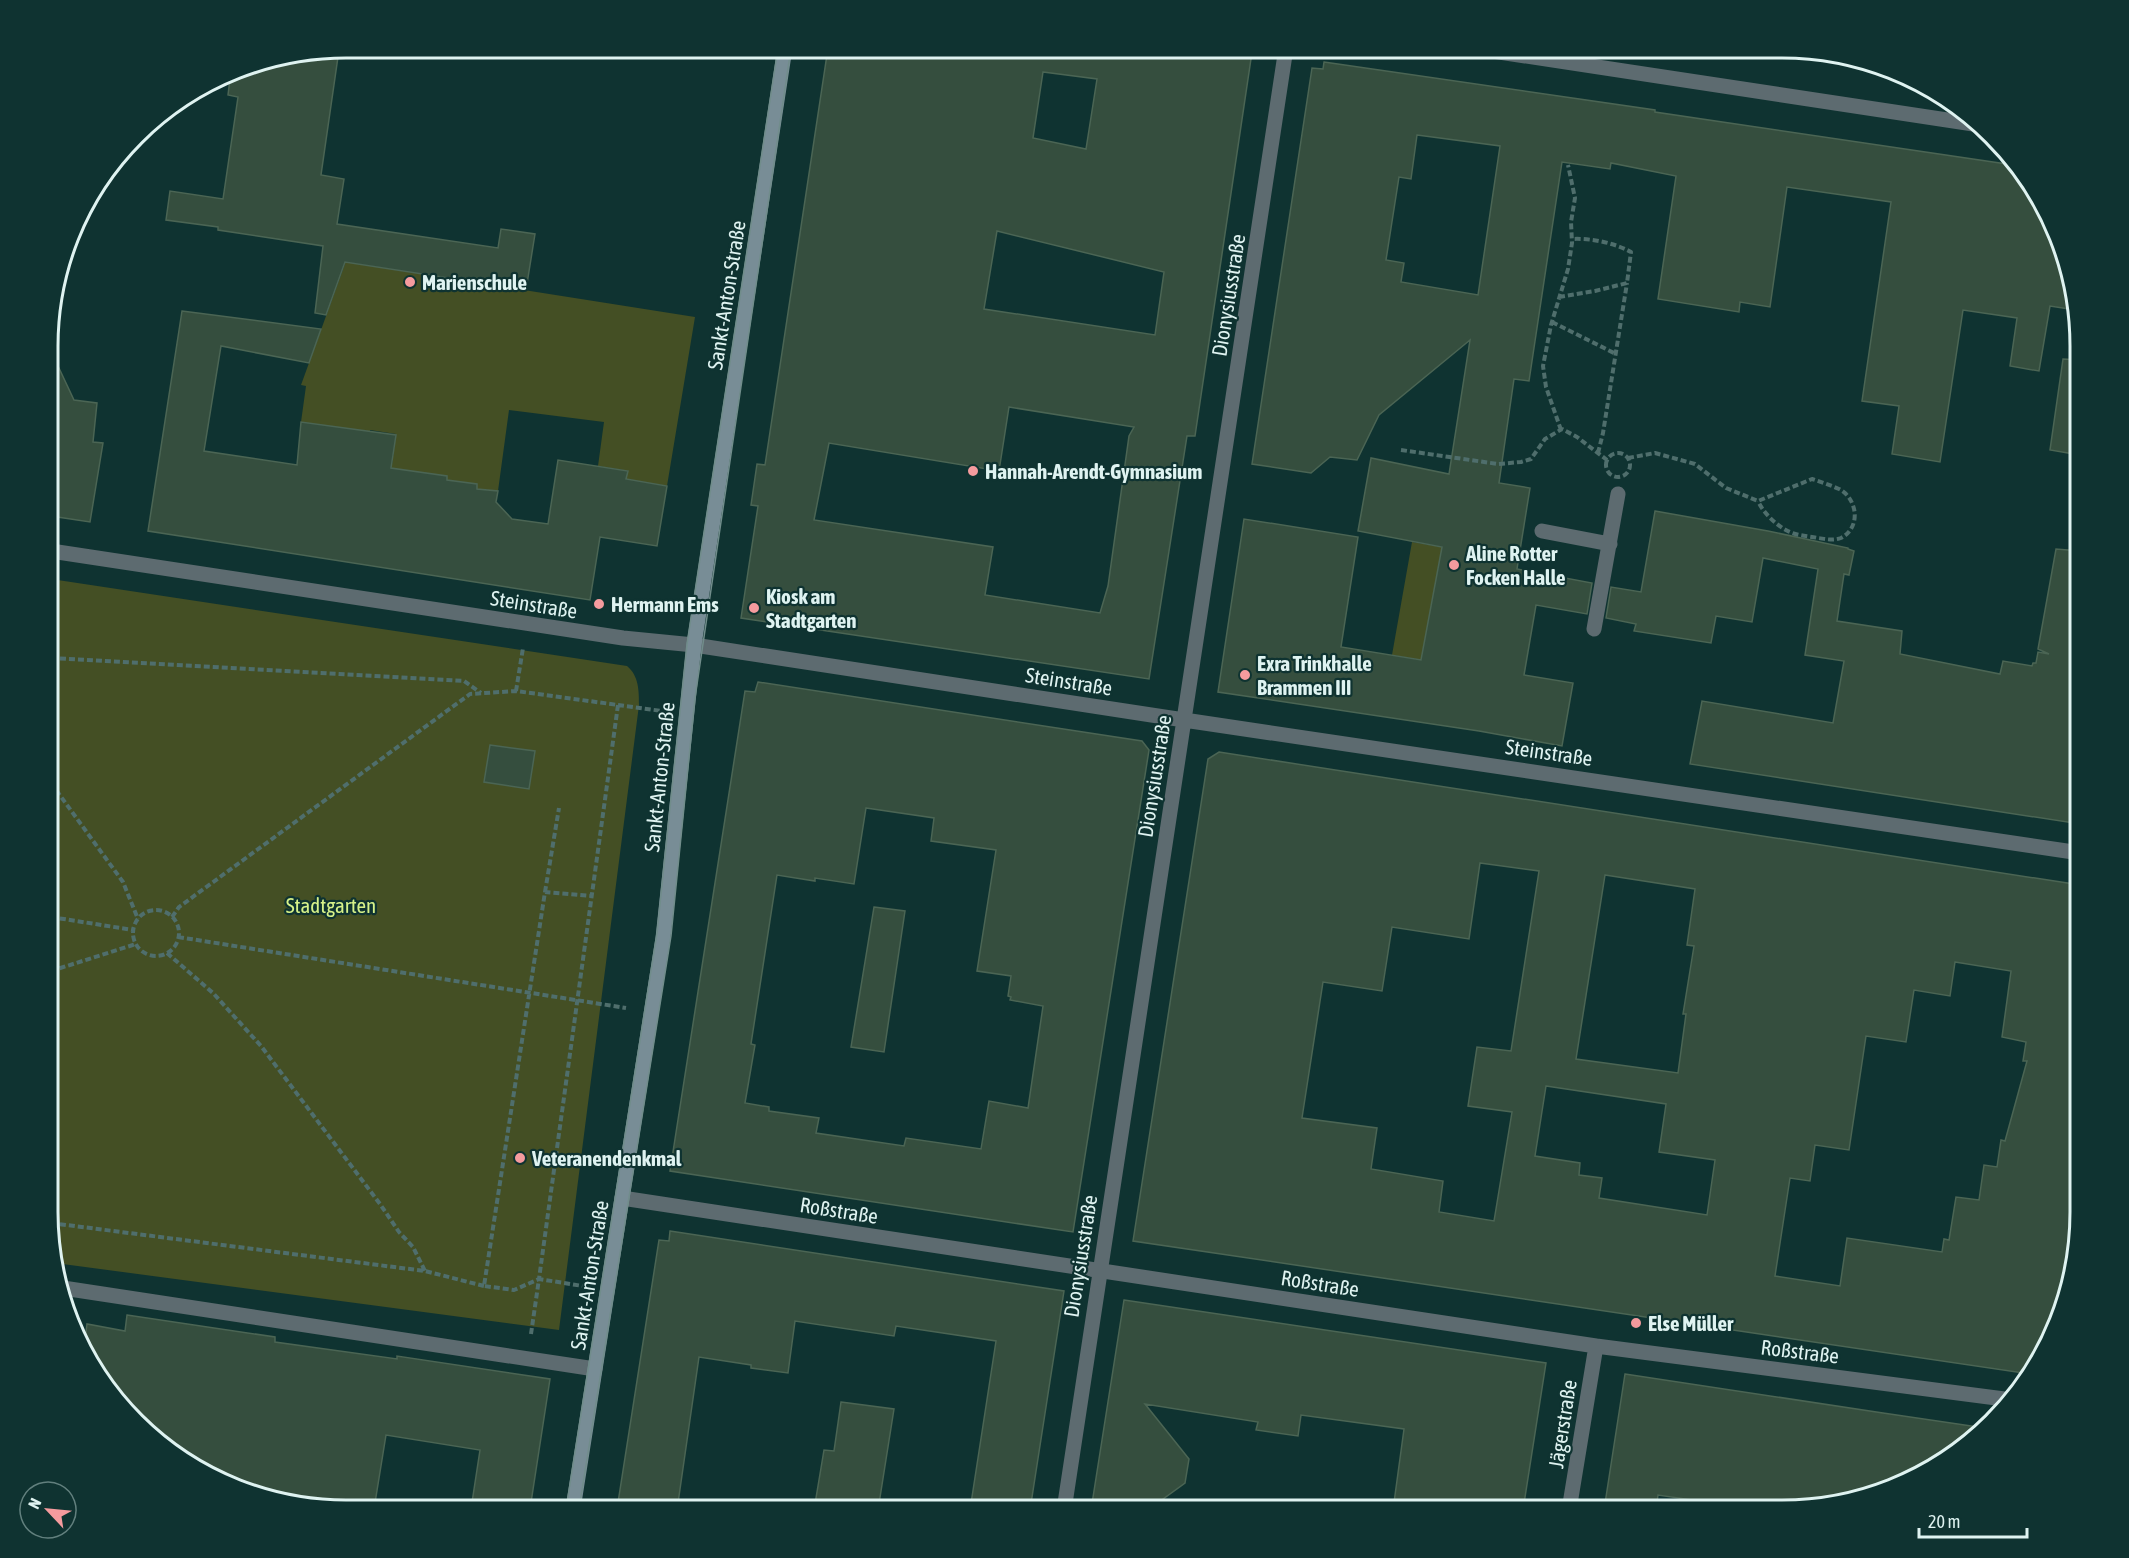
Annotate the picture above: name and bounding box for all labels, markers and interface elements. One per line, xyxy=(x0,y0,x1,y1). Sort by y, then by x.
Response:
street label: Sankt-Anton-Straße xyxy=(702,219,750,371)
street label: Dionysiusstraße xyxy=(1206,232,1250,358)
place label: Marienschule xyxy=(422,270,527,294)
marker: Marienschule xyxy=(403,275,417,289)
place label: Hannah-Arendt-Gymnasium xyxy=(985,459,1202,483)
marker: Hannah-Arendt-Gymnasium xyxy=(966,464,980,478)
place label: Aline Rotter Focken Halle xyxy=(1465,541,1566,589)
marker: Aline Rotter Focken Halle xyxy=(1447,558,1461,572)
place label: Kiosk am Stadtgarten xyxy=(766,584,857,632)
street label: Steinstraße xyxy=(489,585,579,623)
place label: Hermann Ems xyxy=(611,592,719,616)
marker: Hermann Ems xyxy=(592,597,606,611)
marker: Kiosk am Stadtgarten xyxy=(747,601,761,615)
place label: Exra Trinkhalle Brammen III xyxy=(1257,651,1372,699)
street label: Steinstraße xyxy=(1024,662,1114,700)
marker: Exra Trinkhalle Brammen III xyxy=(1238,668,1252,682)
street label: Sankt-Anton-Straße xyxy=(639,701,679,853)
street label: Dionysiusstraße xyxy=(1132,713,1176,839)
street label: Steinstraße xyxy=(1504,734,1594,770)
park label: Stadtgarten xyxy=(286,893,376,917)
place label: Veteranendenkmal xyxy=(531,1146,682,1170)
marker: Veteranendenkmal xyxy=(513,1151,527,1165)
street label: Roßstraße xyxy=(798,1192,880,1228)
street label: Dionysiusstraße xyxy=(1058,1193,1102,1319)
street label: Sankt-Anton-Straße xyxy=(565,1199,613,1351)
street label: Roßstraße xyxy=(1279,1265,1361,1301)
place label: Else Müller xyxy=(1648,1311,1734,1335)
marker: Else Müller xyxy=(1629,1316,1643,1330)
street label: Roßstraße xyxy=(1760,1334,1840,1368)
street label: Jägerstraße xyxy=(1543,1378,1581,1470)
north arrow xyxy=(18,1480,78,1540)
text: N xyxy=(24,1495,45,1512)
scale bar xyxy=(1919,1501,2027,1539)
text: 20 m xyxy=(1928,1511,1960,1532)

